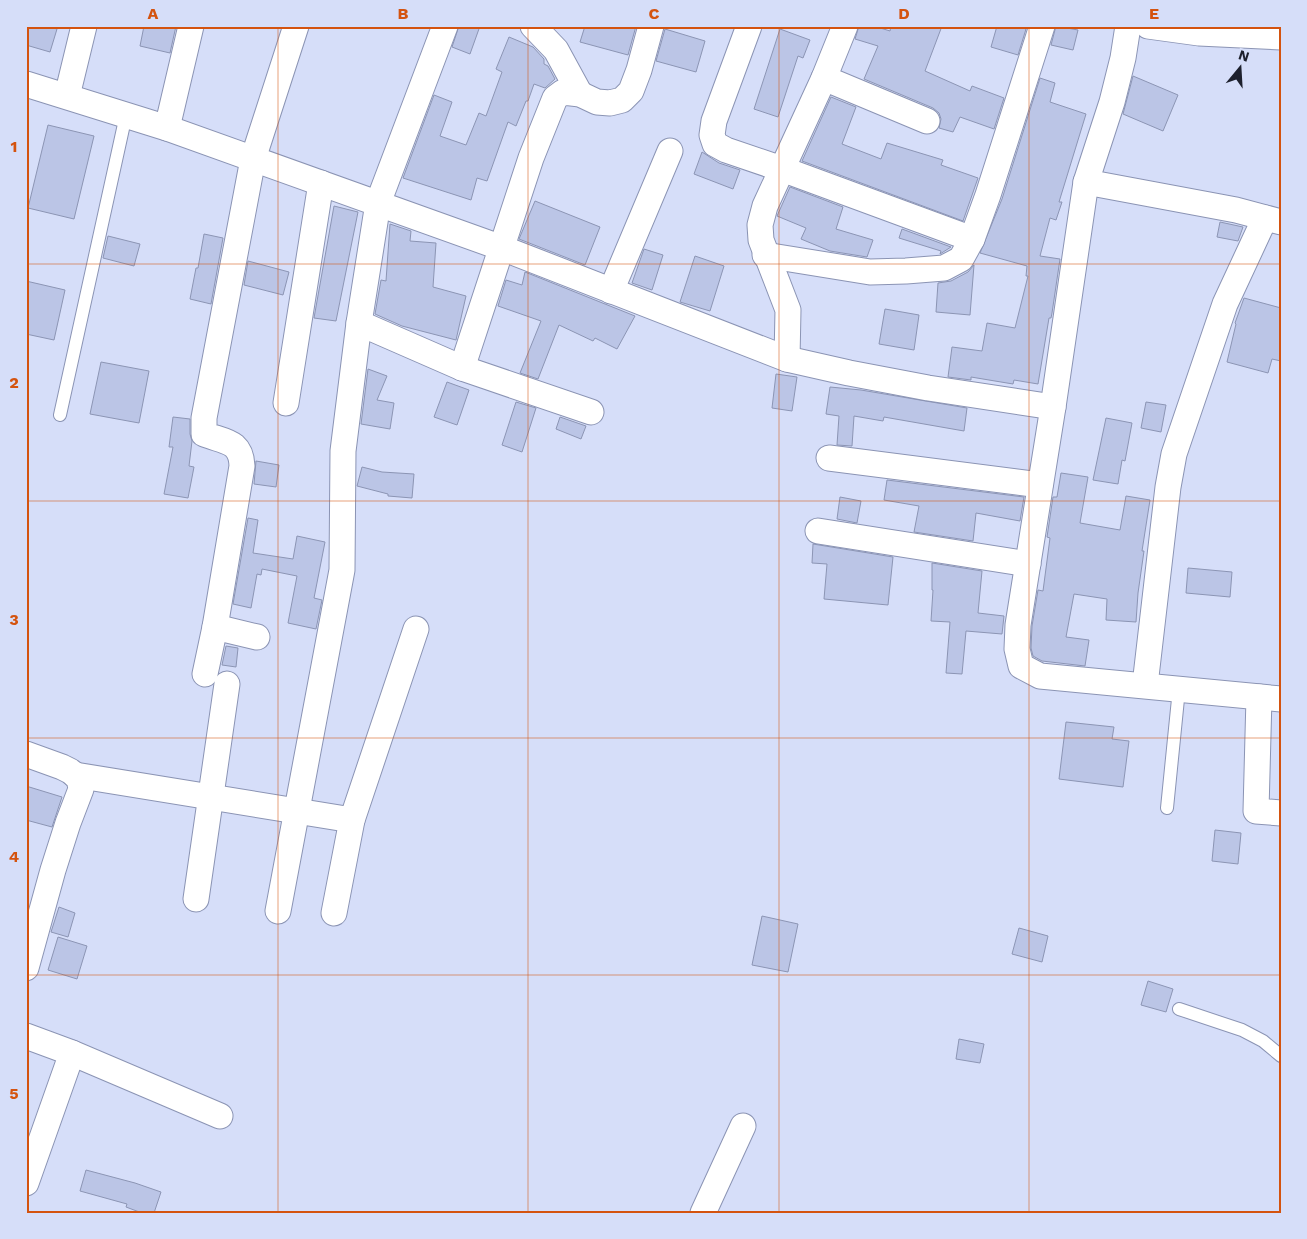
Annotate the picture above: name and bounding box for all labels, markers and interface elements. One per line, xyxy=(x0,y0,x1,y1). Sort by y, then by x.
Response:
text: A xyxy=(148,4,159,23)
text: B xyxy=(398,4,409,23)
text: C xyxy=(649,4,660,23)
text: D xyxy=(898,4,910,23)
text: E xyxy=(1149,4,1159,23)
north arrow xyxy=(1214,42,1264,92)
text: N xyxy=(1237,46,1251,65)
text: 1 xyxy=(11,137,17,156)
text: 2 xyxy=(9,373,19,392)
text: 3 xyxy=(9,610,19,629)
text: 4 xyxy=(9,847,19,866)
text: 5 xyxy=(9,1084,19,1103)

